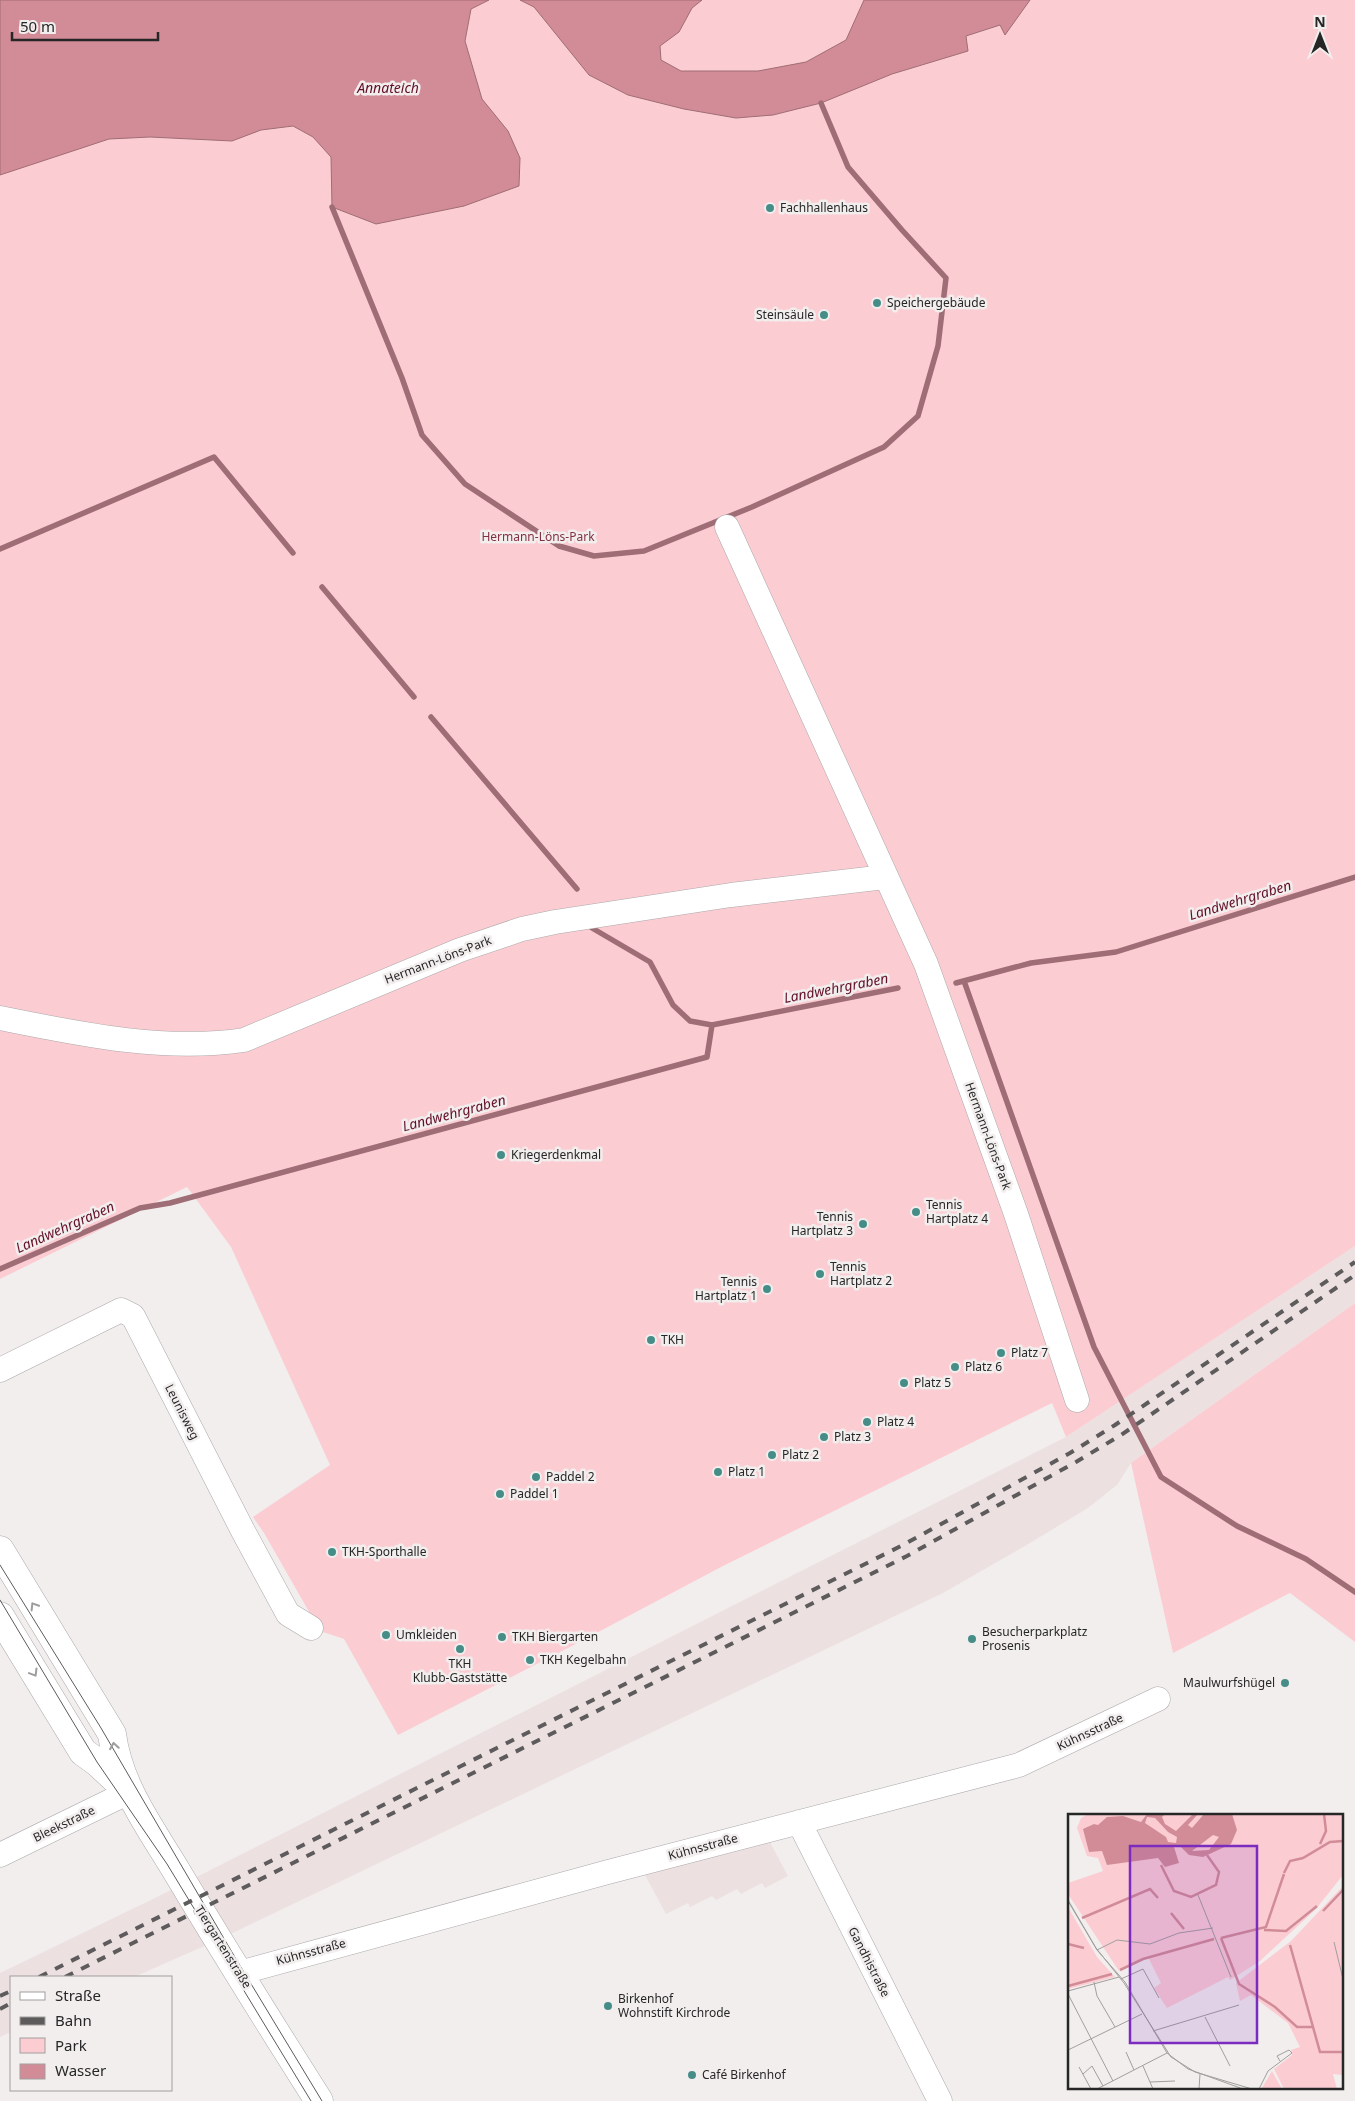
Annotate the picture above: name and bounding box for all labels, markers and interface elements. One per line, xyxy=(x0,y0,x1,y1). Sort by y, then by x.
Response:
scale bar xyxy=(12,10,159,42)
north arrow xyxy=(1295,10,1345,60)
text: N xyxy=(1314,12,1326,31)
text: 50 m xyxy=(20,16,55,36)
water label: Annateich xyxy=(356,78,419,97)
place label: Fachhallenhaus xyxy=(780,199,868,216)
marker: Fachhallenhaus xyxy=(764,202,776,214)
place label: Speichergebäude xyxy=(887,294,986,311)
marker: Speichergebäude xyxy=(871,297,883,309)
place label: Steinsäule xyxy=(756,306,814,323)
marker: Steinsäule xyxy=(818,309,830,321)
park label: Hermann-Löns-Park xyxy=(481,528,595,545)
water label: Landwehrgraben xyxy=(1186,875,1293,924)
street label: Hermann-Löns-Park xyxy=(382,931,494,988)
water label: Landwehrgraben xyxy=(782,968,890,1007)
street label: Hermann-Löns-Park xyxy=(961,1080,1016,1192)
water label: Landwehrgraben xyxy=(400,1090,508,1135)
place label: Kriegerdenkmal xyxy=(511,1146,601,1163)
marker: Kriegerdenkmal xyxy=(495,1149,507,1161)
water label: Landwehrgraben xyxy=(12,1196,117,1257)
place label: Tennis Hartplatz 4 xyxy=(926,1196,988,1227)
marker: Tennis Hartplatz 4 xyxy=(910,1206,922,1218)
place label: Tennis Hartplatz 3 xyxy=(791,1208,853,1239)
marker: Tennis Hartplatz 3 xyxy=(857,1218,869,1230)
place label: Tennis Hartplatz 2 xyxy=(830,1258,892,1289)
marker: Tennis Hartplatz 2 xyxy=(814,1268,826,1280)
place label: Tennis Hartplatz 1 xyxy=(695,1273,757,1304)
marker: Tennis Hartplatz 1 xyxy=(761,1283,773,1295)
place label: TKH xyxy=(661,1331,684,1348)
marker: TKH xyxy=(645,1334,657,1346)
place label: Platz 7 xyxy=(1011,1344,1048,1361)
marker: Platz 7 xyxy=(995,1347,1007,1359)
place label: Platz 6 xyxy=(965,1358,1002,1375)
marker: Platz 6 xyxy=(949,1361,961,1373)
place label: Platz 5 xyxy=(914,1374,951,1391)
marker: Platz 5 xyxy=(898,1377,910,1389)
street label: Leunisweg xyxy=(161,1381,204,1443)
place label: Platz 4 xyxy=(877,1413,914,1430)
marker: Platz 4 xyxy=(861,1416,873,1428)
place label: Platz 3 xyxy=(834,1428,871,1445)
marker: Platz 3 xyxy=(818,1431,830,1443)
place label: Platz 2 xyxy=(782,1446,819,1463)
marker: Platz 2 xyxy=(766,1449,778,1461)
place label: Platz 1 xyxy=(728,1463,765,1480)
marker: Platz 1 xyxy=(712,1466,724,1478)
place label: Paddel 2 xyxy=(546,1468,595,1485)
marker: Paddel 2 xyxy=(530,1471,542,1483)
place label: Paddel 1 xyxy=(510,1485,559,1502)
marker: Paddel 1 xyxy=(494,1488,506,1500)
place label: TKH-Sporthalle xyxy=(342,1543,427,1560)
marker: TKH-Sporthalle xyxy=(326,1546,338,1558)
one-way arrow xyxy=(30,1602,40,1611)
place label: Besucherparkplatz Prosenis xyxy=(982,1623,1088,1654)
place label: Umkleiden xyxy=(396,1626,457,1643)
place label: TKH Biergarten xyxy=(512,1628,598,1645)
marker: Umkleiden xyxy=(380,1629,392,1641)
marker: TKH Biergarten xyxy=(496,1631,508,1643)
marker: Besucherparkplatz Prosenis xyxy=(966,1633,978,1645)
marker: TKH Klubb-Gaststätte xyxy=(454,1643,466,1655)
place label: TKH Kegelbahn xyxy=(540,1651,627,1668)
marker: TKH Kegelbahn xyxy=(524,1654,536,1666)
place label: TKH Klubb-Gaststätte xyxy=(413,1655,507,1686)
one-way arrow xyxy=(28,1668,38,1677)
place label: Maulwurfshügel xyxy=(1183,1674,1275,1691)
marker: Maulwurfshügel xyxy=(1279,1677,1291,1689)
street label: Kühnsstraße xyxy=(1054,1709,1126,1754)
one-way arrow xyxy=(110,1741,120,1750)
street label: Bleekstraße xyxy=(30,1801,98,1846)
inset map xyxy=(1068,1814,1342,2088)
street label: Kühnsstraße xyxy=(666,1829,740,1864)
street label: Tiergartenstraße xyxy=(191,1902,256,1992)
street label: Gandhistraße xyxy=(844,1924,895,2000)
street label: Kühnsstraße xyxy=(274,1934,348,1969)
legend xyxy=(10,1976,172,2091)
text: Straße xyxy=(55,1985,101,2005)
place label: Birkenhof Wohnstift Kirchrode xyxy=(618,1990,731,2021)
marker: Birkenhof Wohnstift Kirchrode xyxy=(602,2000,614,2012)
text: Bahn xyxy=(55,2010,92,2030)
text: Park xyxy=(55,2035,87,2055)
text: Wasser xyxy=(55,2060,106,2080)
place label: Café Birkenhof xyxy=(702,2066,786,2083)
marker: Café Birkenhof xyxy=(686,2069,698,2081)

